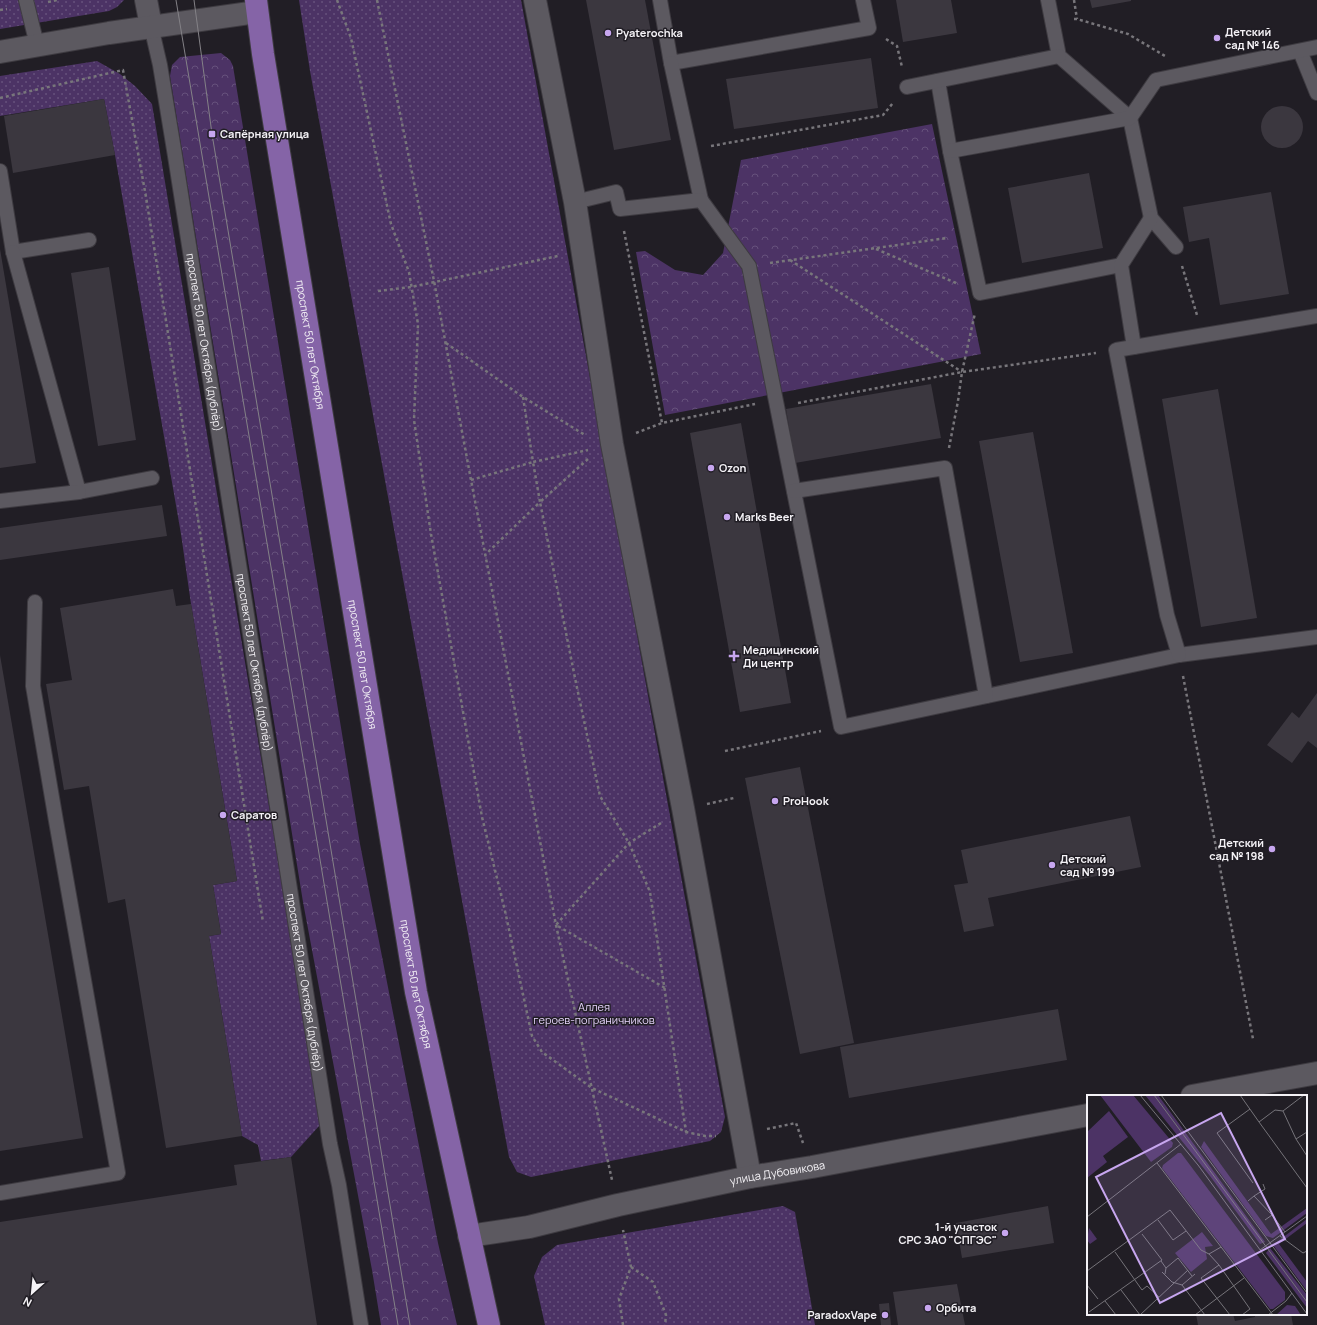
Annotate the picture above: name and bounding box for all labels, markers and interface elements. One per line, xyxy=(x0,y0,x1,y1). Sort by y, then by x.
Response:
place label: Детский сад № 146 xyxy=(1225,24,1280,52)
place label: Pyaterochka xyxy=(616,25,683,40)
marker: Pyaterochka xyxy=(603,28,613,38)
marker: Детский сад № 146 xyxy=(1212,33,1222,43)
place label: Сапёрная улица xyxy=(220,126,309,141)
marker: Сапёрная улица xyxy=(207,129,217,139)
street label: проспект 50 лет Октября (дублёр) xyxy=(183,252,226,433)
street label: проспект 50 лет Октября xyxy=(293,279,329,410)
place label: Ozon xyxy=(719,460,746,475)
marker: Ozon xyxy=(706,463,716,473)
place label: Marks Beer xyxy=(735,509,794,524)
marker: Marks Beer xyxy=(722,512,732,522)
street label: проспект 50 лет Октября (дублёр) xyxy=(234,572,276,753)
street label: проспект 50 лет Октября xyxy=(345,599,381,730)
place label: Медицинский Ди центр xyxy=(743,642,819,670)
marker: Медицинский Ди центр xyxy=(728,650,740,662)
place label: ProHook xyxy=(783,793,830,808)
marker: ProHook xyxy=(770,796,780,806)
place label: Саратов xyxy=(231,807,277,822)
marker: Саратов xyxy=(218,810,228,820)
place label: Детский сад № 198 xyxy=(1209,835,1264,863)
marker: Детский сад № 198 xyxy=(1267,844,1277,854)
place label: Детский сад № 199 xyxy=(1060,851,1115,879)
marker: Детский сад № 199 xyxy=(1047,860,1057,870)
street label: проспект 50 лет Октября (дублёр) xyxy=(284,892,327,1073)
street label: проспект 50 лет Октября xyxy=(397,918,436,1050)
park label: Аллея героев-пограничников xyxy=(533,999,655,1027)
inset map xyxy=(1087,1095,1307,1315)
street label: улица Дубовикова xyxy=(728,1157,826,1188)
place label: 1-й участок СРС ЗАО "СПГЭС" xyxy=(898,1219,998,1247)
marker: 1-й участок СРС ЗАО "СПГЭС" xyxy=(1000,1228,1010,1238)
north arrow xyxy=(12,1273,52,1313)
text: N xyxy=(20,1294,34,1311)
place label: Орбита xyxy=(936,1300,976,1315)
marker: Орбита xyxy=(923,1303,933,1313)
place label: ParadoxVape xyxy=(807,1307,877,1322)
marker: ParadoxVape xyxy=(880,1310,890,1320)

